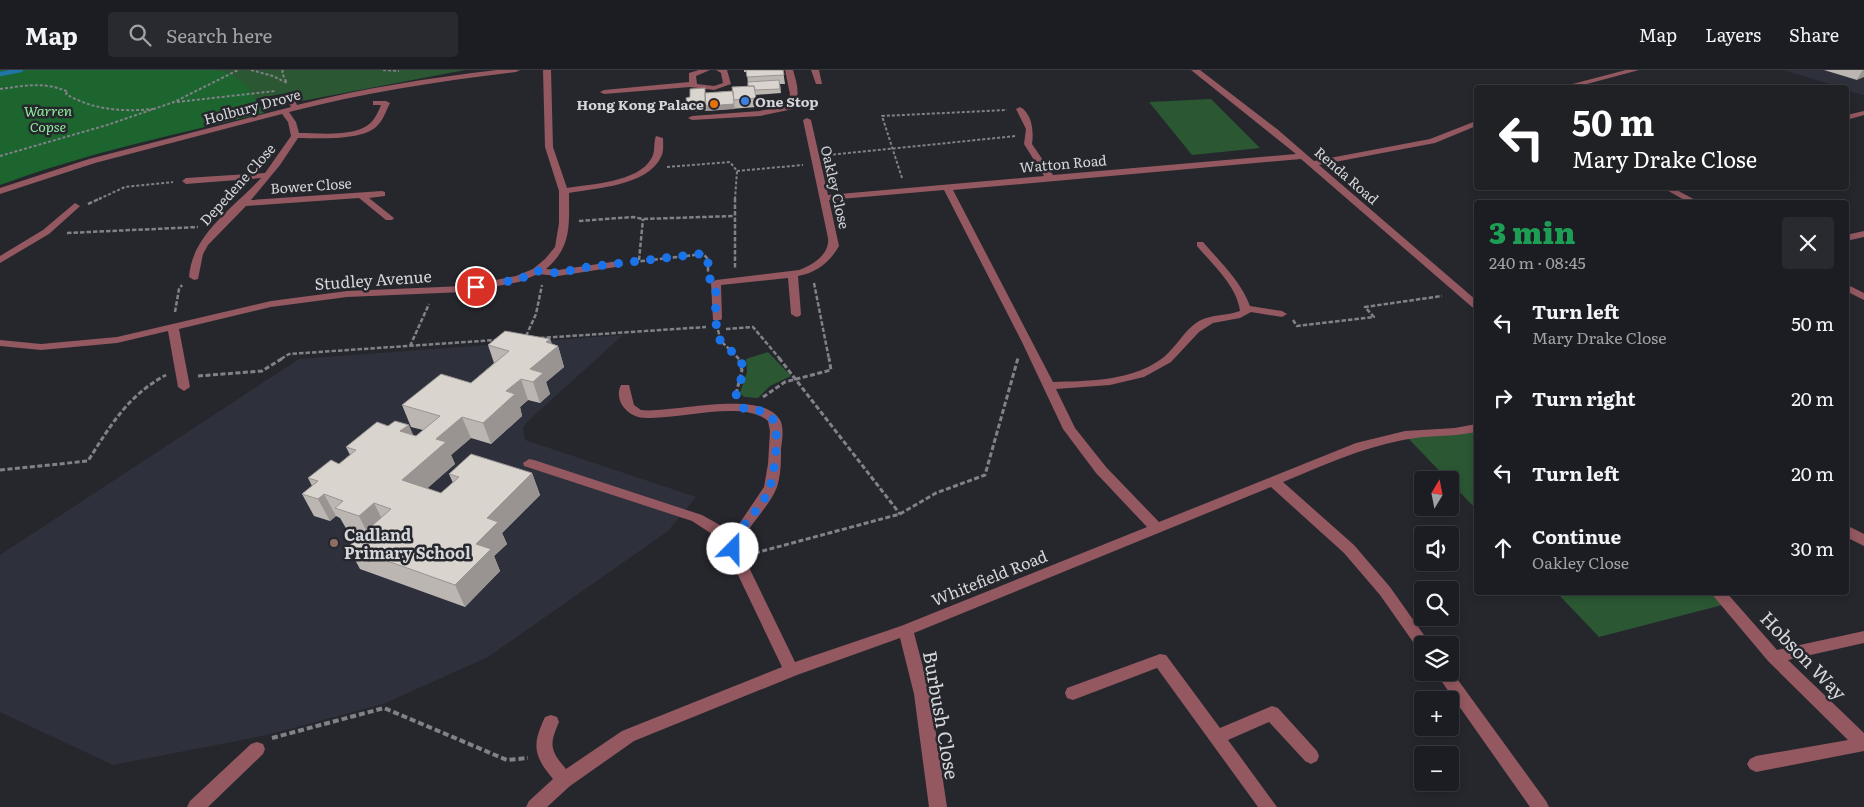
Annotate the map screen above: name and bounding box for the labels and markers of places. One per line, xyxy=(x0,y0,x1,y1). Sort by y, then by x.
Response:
place label: One Stop xyxy=(755,91,819,111)
place label: Hong Kong Palace xyxy=(577,94,704,114)
marker: One Stop xyxy=(739,95,751,107)
marker: Hong Kong Palace xyxy=(708,98,720,110)
pin xyxy=(455,266,497,308)
place label: Cadland Primary School xyxy=(344,522,471,564)
marker: Cadland Primary School xyxy=(328,537,340,549)

